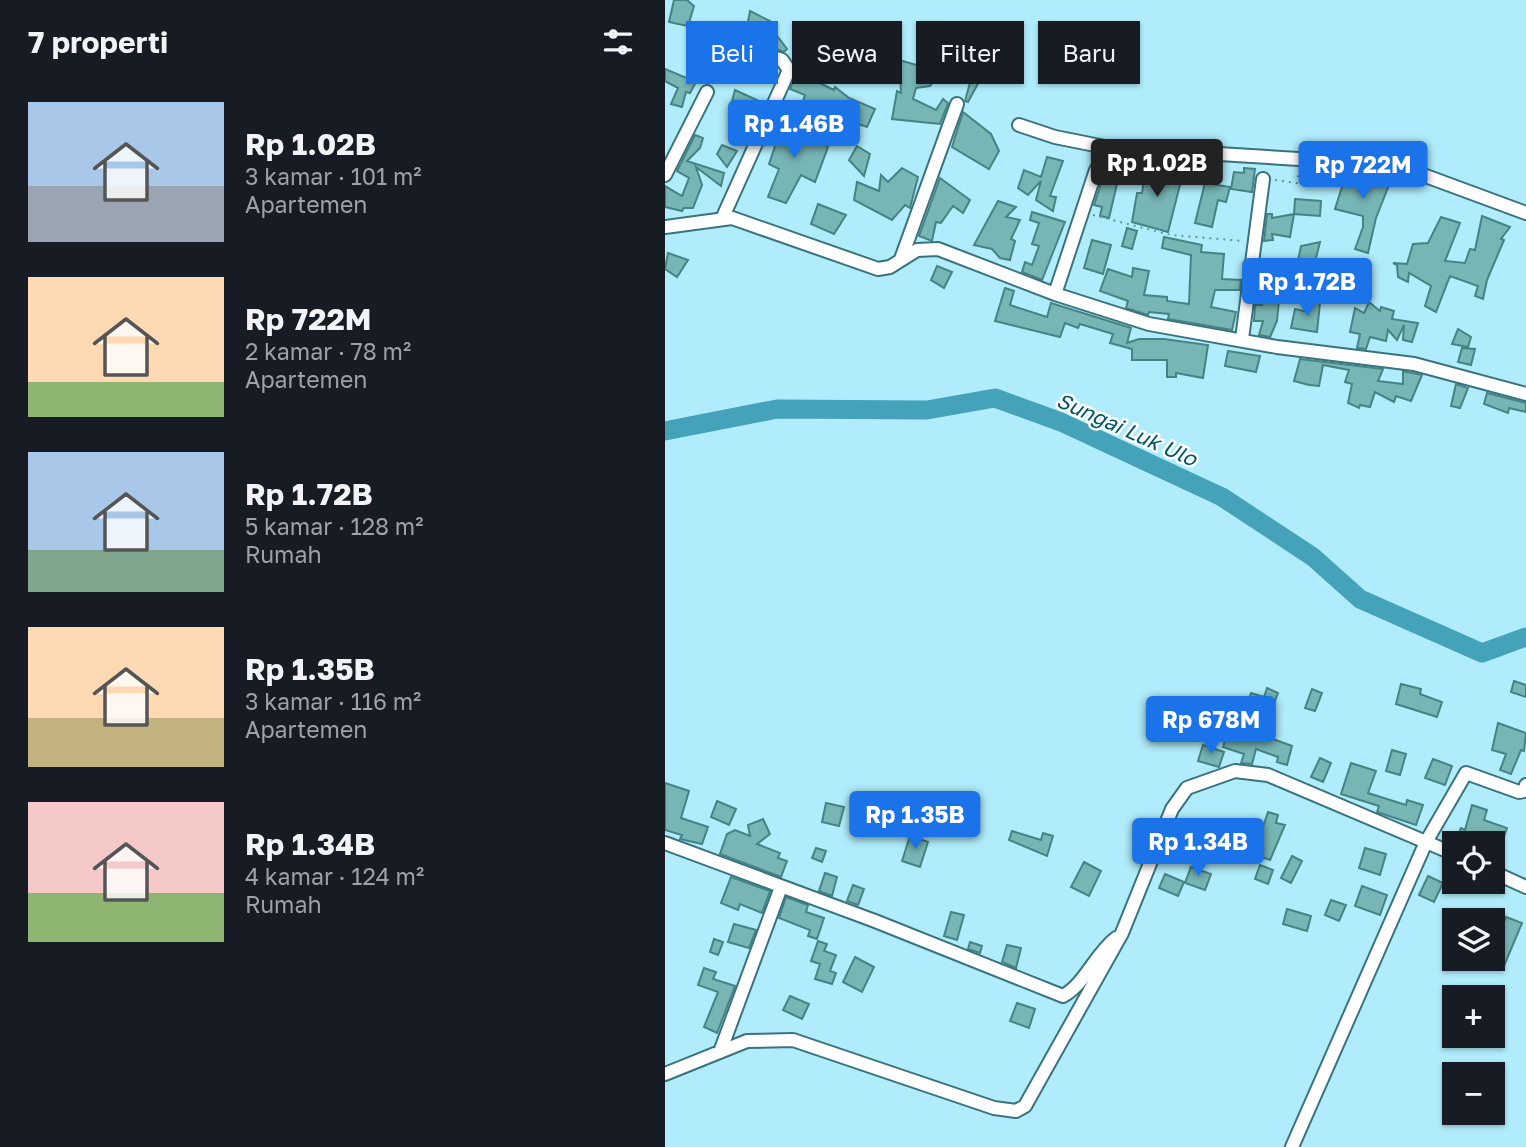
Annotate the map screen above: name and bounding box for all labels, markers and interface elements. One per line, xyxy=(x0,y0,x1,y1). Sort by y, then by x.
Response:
chip: Beli xyxy=(686,21,778,84)
chip: Sewa xyxy=(792,21,902,84)
chip: Filter xyxy=(916,21,1024,84)
chip: Baru xyxy=(1038,21,1140,84)
icon: filters xyxy=(599,23,637,61)
text: 7 properti xyxy=(28,24,168,60)
pin: Rp 1.46B xyxy=(722,100,866,160)
text: Rp 1.46B xyxy=(744,109,844,137)
text: Rp 1.02B xyxy=(245,126,376,162)
icon: home xyxy=(84,130,168,214)
pin: Rp 1.02B xyxy=(1085,140,1229,199)
pin: Rp 722M xyxy=(1298,142,1428,201)
text: Rp 1.02B xyxy=(1107,148,1207,176)
text: Rp 722M xyxy=(1315,150,1411,178)
text: 3 kamar · 101 m² xyxy=(245,162,422,190)
text: Apartemen xyxy=(245,190,367,218)
pin: Rp 1.72B xyxy=(1235,258,1379,318)
text: Rp 1.72B xyxy=(1258,267,1356,295)
text: Rp 722M xyxy=(245,301,371,337)
icon: home xyxy=(84,305,168,389)
text: 2 kamar · 78 m² xyxy=(245,337,411,365)
text: Apartemen xyxy=(245,365,367,393)
water label: Sungai Luk Ulo xyxy=(1053,387,1202,472)
text: Rp 1.72B xyxy=(245,476,373,512)
icon: home xyxy=(84,480,168,564)
text: 5 kamar · 128 m² xyxy=(245,512,423,540)
text: Rumah xyxy=(245,540,322,568)
text: Rp 1.35B xyxy=(245,651,375,687)
icon: home xyxy=(84,655,168,739)
text: 3 kamar · 116 m² xyxy=(245,687,421,715)
pin: Rp 678M xyxy=(1146,696,1276,756)
text: Rp 678M xyxy=(1162,705,1260,733)
text: Apartemen xyxy=(245,715,367,743)
pin: Rp 1.35B xyxy=(843,792,987,851)
text: Rp 1.35B xyxy=(865,800,965,828)
pin: Rp 1.34B xyxy=(1126,818,1270,878)
text: Rp 1.34B xyxy=(245,826,375,862)
text: Rp 1.34B xyxy=(1148,827,1248,855)
icon: home xyxy=(84,830,168,914)
map controls xyxy=(1442,831,1505,1125)
button: locate xyxy=(1442,831,1505,894)
text: 4 kamar · 124 m² xyxy=(245,862,424,890)
text: Rumah xyxy=(245,890,322,918)
button: layers xyxy=(1442,908,1505,971)
button: + xyxy=(1442,985,1505,1048)
button: − xyxy=(1442,1062,1505,1125)

